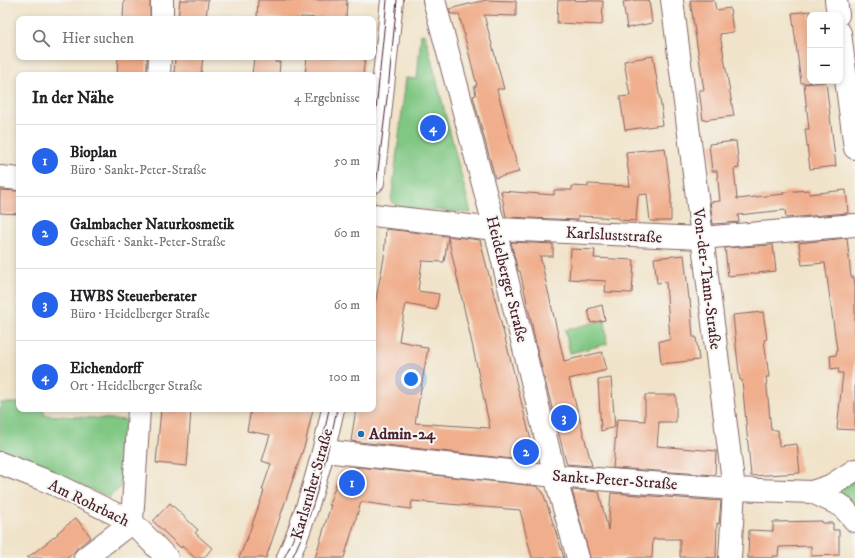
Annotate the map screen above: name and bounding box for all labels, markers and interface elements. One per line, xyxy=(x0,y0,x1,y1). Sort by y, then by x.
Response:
map controls xyxy=(807,12,843,84)
button: + xyxy=(807,12,843,48)
search box xyxy=(16,16,376,60)
icon: search xyxy=(30,27,52,49)
text: Hier suchen xyxy=(62,29,134,48)
button: − xyxy=(807,48,843,84)
text: In der Nähe xyxy=(32,87,114,109)
text: 4 Ergebnisse xyxy=(294,90,360,106)
pin: 4 xyxy=(420,113,446,143)
text: Bioplan xyxy=(70,143,117,162)
text: 1 xyxy=(43,153,47,169)
text: 50 m xyxy=(334,153,360,169)
text: Büro · Sankt-Peter-Straße xyxy=(70,162,206,178)
street label: Von-der-Tann-Straße xyxy=(688,206,726,351)
street label: Heidelberger Straße xyxy=(482,214,532,345)
text: Galmbacher Naturkosmetik xyxy=(70,215,234,234)
street label: Karlsluststraße xyxy=(565,222,663,248)
text: 2 xyxy=(42,225,48,241)
text: 60 m xyxy=(334,225,360,241)
text: Geschäft · Sankt-Peter-Straße xyxy=(70,234,226,250)
text: HWBS Steuerberater xyxy=(70,287,197,306)
text: 3 xyxy=(43,297,47,313)
text: 60 m xyxy=(334,297,360,313)
text: Büro · Heidelberger Straße xyxy=(70,306,210,322)
text: Eichendorff xyxy=(70,359,141,378)
text: 4 xyxy=(41,369,49,385)
text: 100 m xyxy=(329,369,360,385)
your location xyxy=(401,369,421,389)
text: Ort · Heidelberger Straße xyxy=(70,378,202,394)
pin: 3 xyxy=(551,403,577,433)
place label: Admin-24 xyxy=(368,424,436,444)
street label: Karlsruher Straße xyxy=(287,426,338,542)
marker: Admin-24 xyxy=(356,429,366,439)
pin: 2 xyxy=(513,437,539,467)
street label: Sankt-Peter-Straße xyxy=(552,466,679,494)
pin: 1 xyxy=(339,468,365,498)
street label: Am Rohrbach xyxy=(45,475,133,532)

